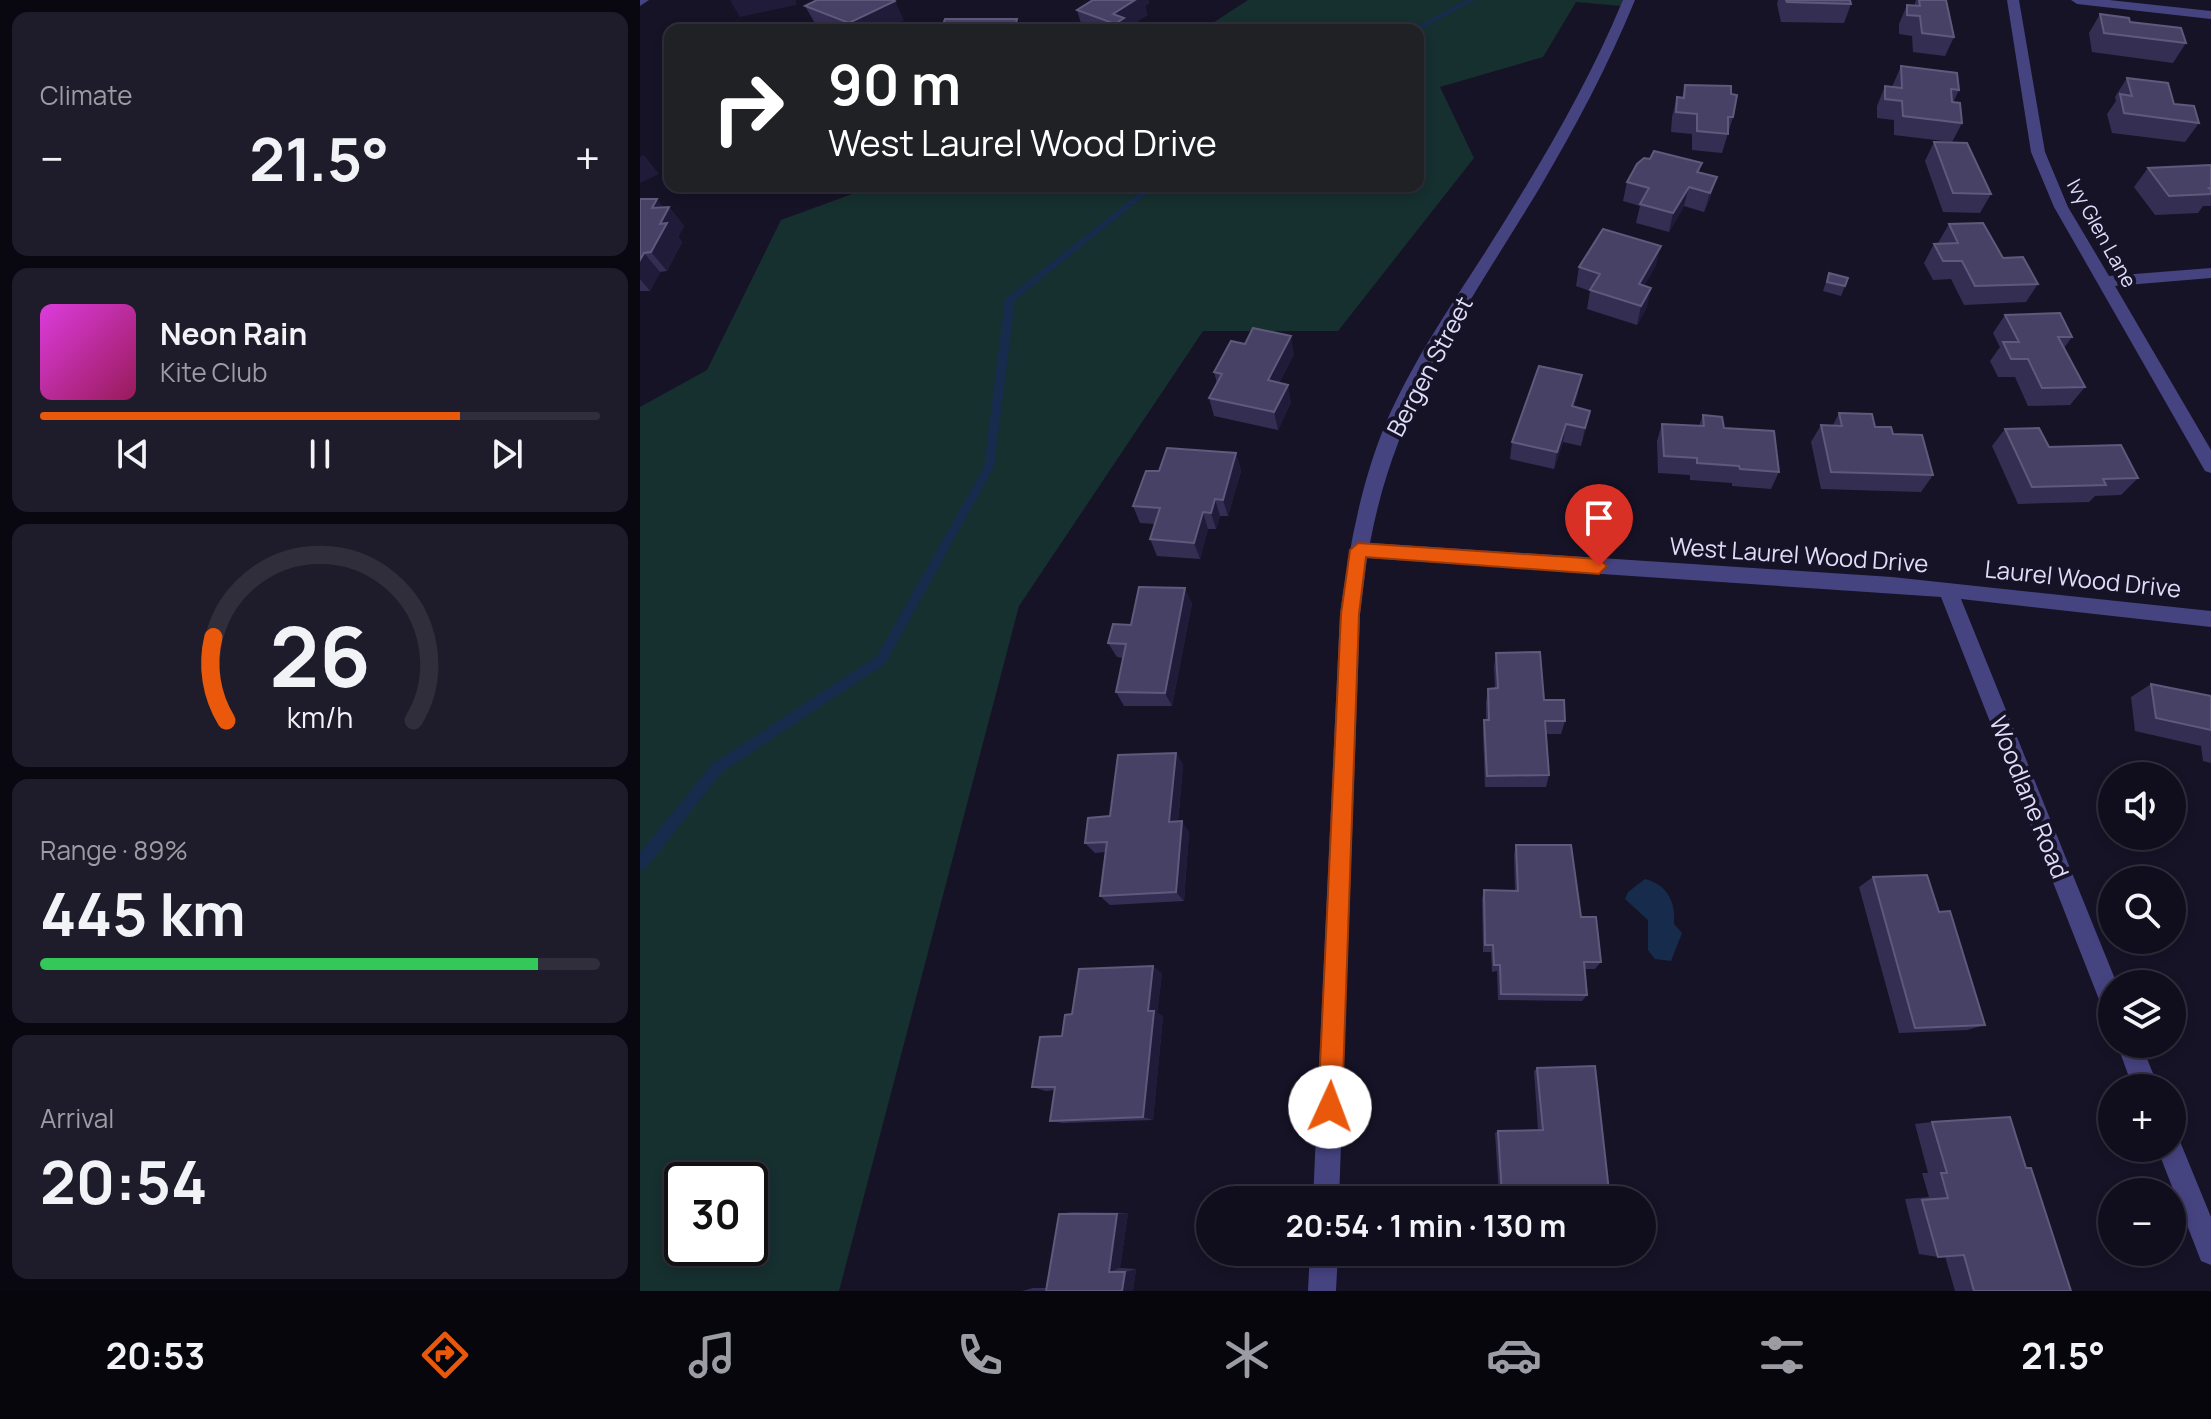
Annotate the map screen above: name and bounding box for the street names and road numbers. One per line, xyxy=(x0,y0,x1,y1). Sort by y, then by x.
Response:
street label: Ivy Glen Lane xyxy=(2061,174,2143,292)
street label: Bergen Street xyxy=(1378,290,1480,442)
street label: West Laurel Wood Drive xyxy=(1669,528,1929,580)
street label: Laurel Wood Drive xyxy=(1983,551,2183,605)
street label: Woodlane Road xyxy=(1982,711,2078,883)

